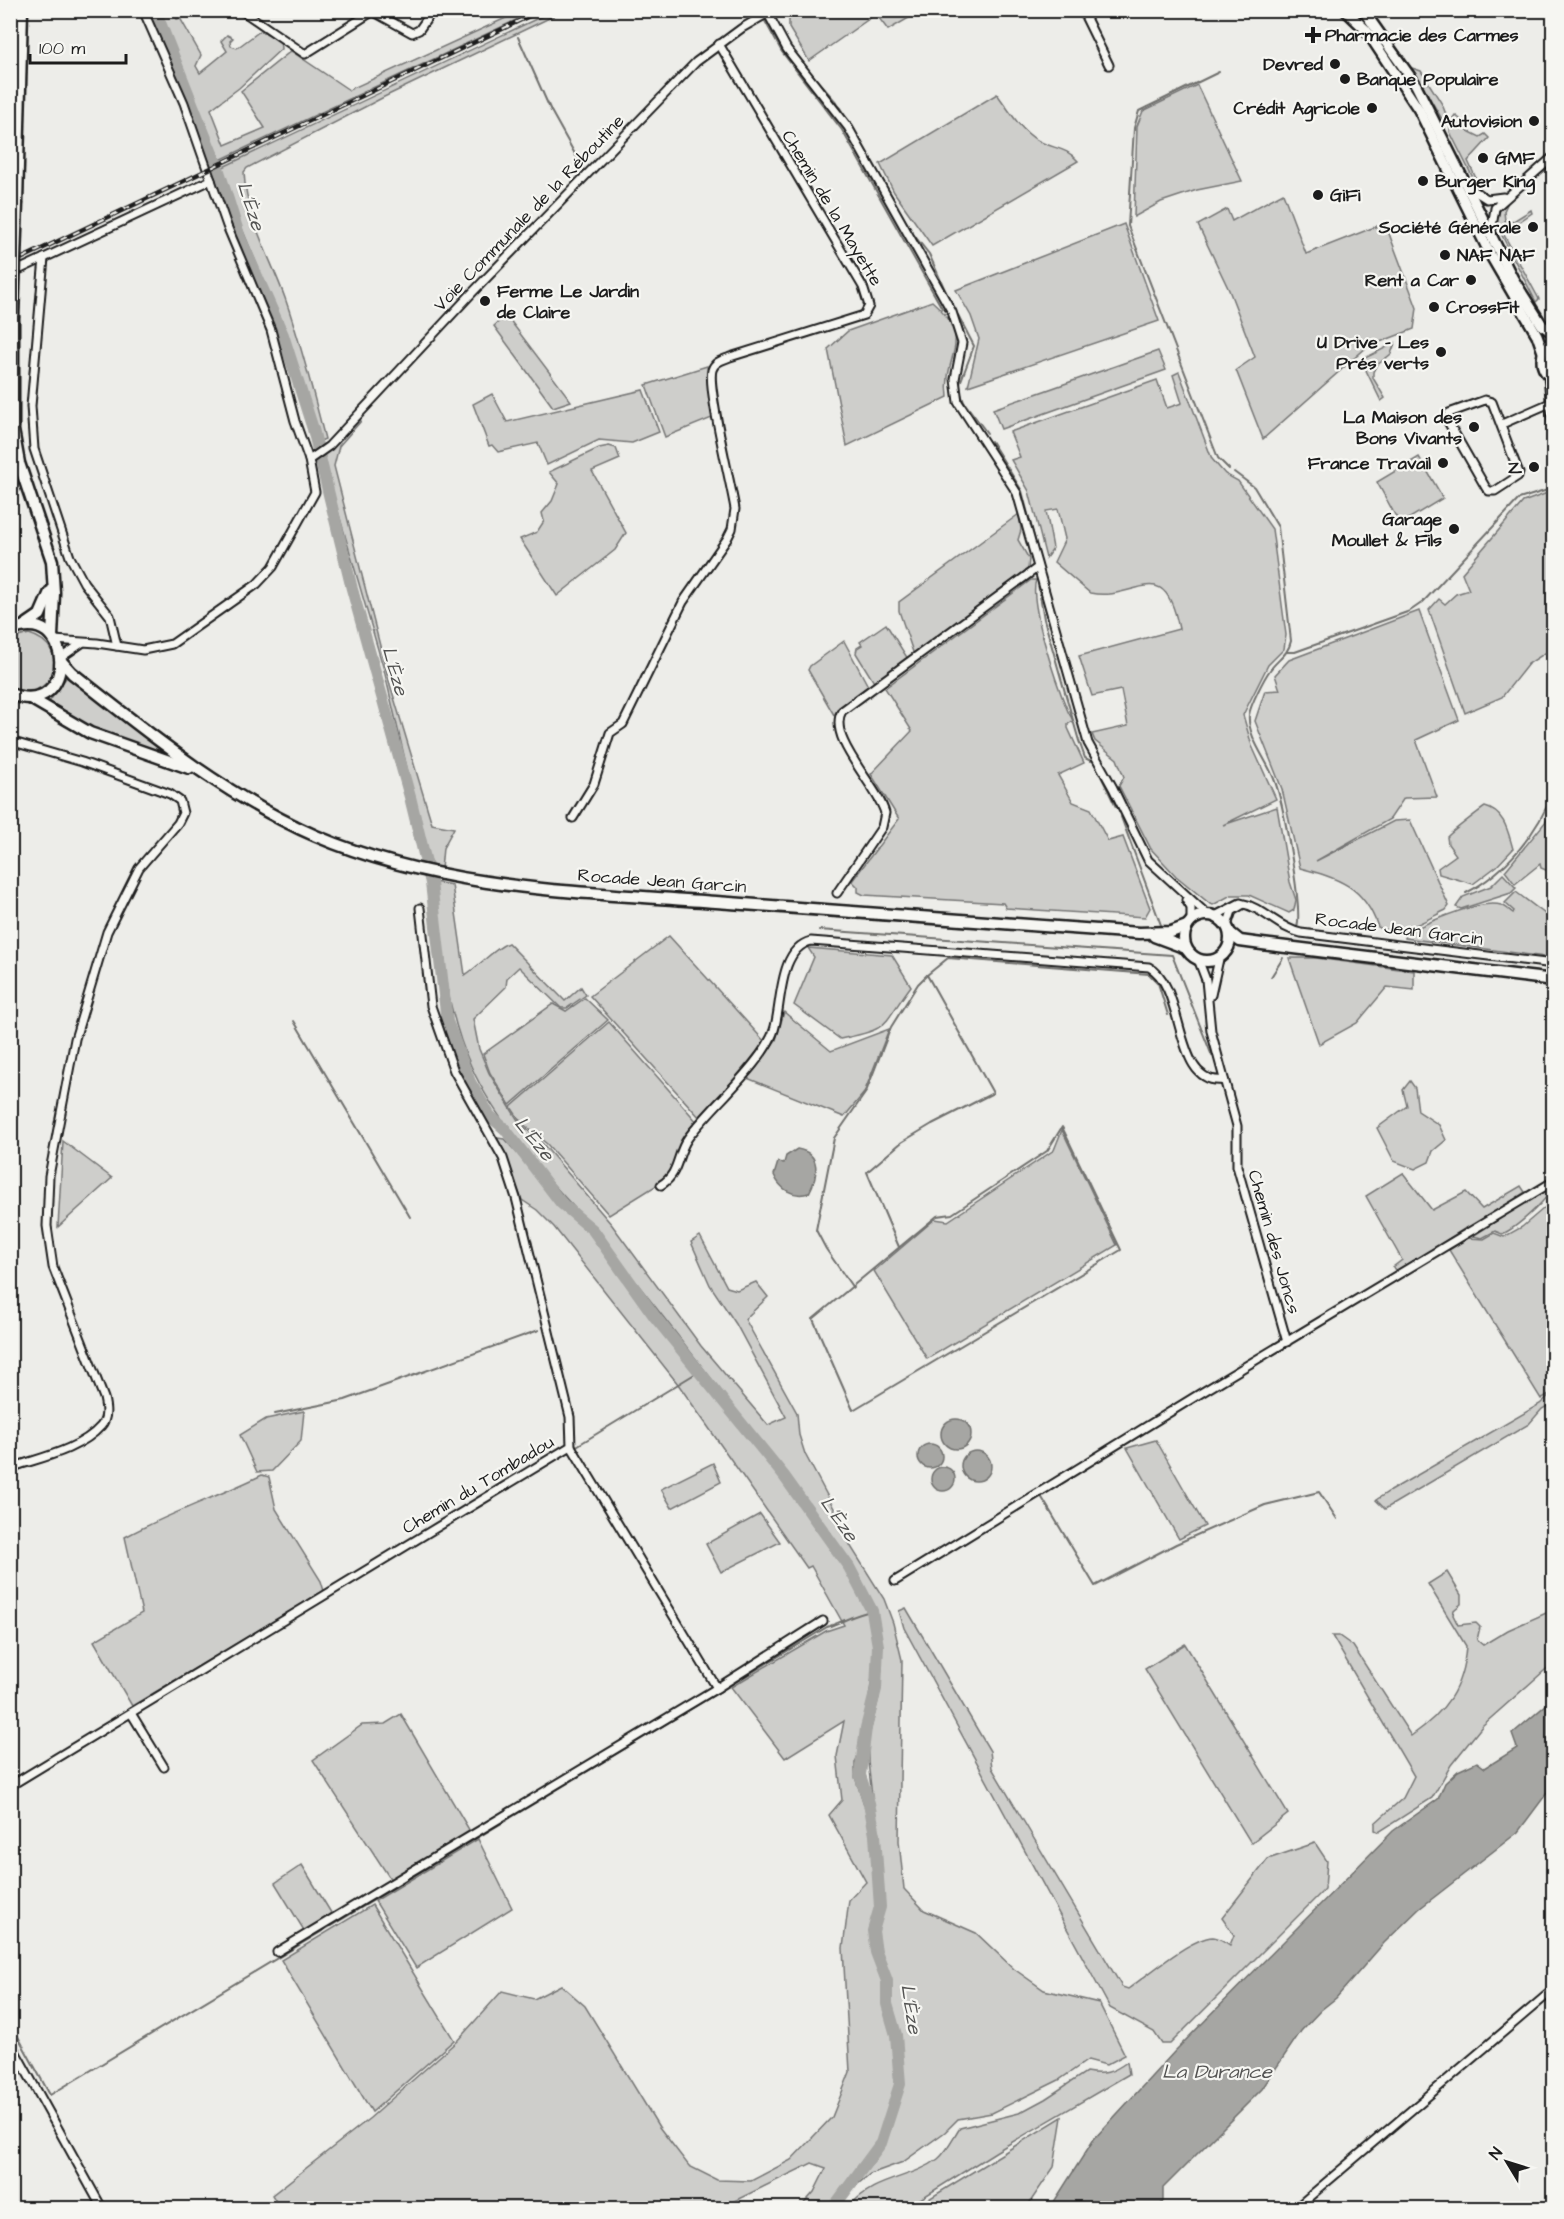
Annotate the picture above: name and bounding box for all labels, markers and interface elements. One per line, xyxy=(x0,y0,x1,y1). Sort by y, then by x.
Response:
place label: Pharmacie des Carmes xyxy=(1325,23,1519,48)
scale bar xyxy=(30,27,126,65)
marker: Pharmacie des Carmes xyxy=(1306,28,1320,42)
text: 100 m xyxy=(39,36,85,61)
place label: Devred xyxy=(1263,52,1324,77)
marker: Devred xyxy=(1328,57,1342,71)
place label: Banque Populaire xyxy=(1357,67,1499,92)
marker: Banque Populaire xyxy=(1338,72,1352,86)
place label: Crédit Agricole xyxy=(1234,96,1360,122)
marker: Crédit Agricole xyxy=(1365,101,1379,115)
street label: Voie Communale de la Réboutine xyxy=(428,109,630,317)
place label: Autovision xyxy=(1441,109,1522,134)
marker: Autovision xyxy=(1527,114,1541,128)
street label: Chemin de la Mayette xyxy=(775,125,889,291)
place label: GMF xyxy=(1495,146,1535,171)
marker: GMF xyxy=(1476,151,1490,165)
place label: Burger King xyxy=(1435,169,1536,195)
marker: Burger King xyxy=(1416,174,1430,188)
water label: L'Èze xyxy=(230,178,272,235)
place label: GiFi xyxy=(1330,183,1361,208)
marker: GiFi xyxy=(1311,188,1325,202)
place label: Société Générale xyxy=(1378,215,1521,240)
marker: Société Générale xyxy=(1526,220,1540,234)
place label: NAF NAF xyxy=(1457,243,1535,268)
marker: NAF NAF xyxy=(1438,248,1452,262)
place label: Rent a Car xyxy=(1365,268,1459,293)
marker: Rent a Car xyxy=(1464,273,1478,287)
place label: Ferme Le Jardin de Claire xyxy=(496,279,639,325)
marker: Ferme Le Jardin de Claire xyxy=(478,294,492,308)
place label: CrossFit xyxy=(1446,295,1520,320)
marker: CrossFit xyxy=(1427,300,1441,314)
place label: U Drive - Les Prés verts xyxy=(1317,330,1429,376)
marker: U Drive - Les Prés verts xyxy=(1434,345,1448,359)
place label: La Maison des Bons Vivants xyxy=(1343,405,1462,451)
marker: La Maison des Bons Vivants xyxy=(1467,420,1481,434)
place label: France Travail xyxy=(1308,451,1431,476)
place label: Z xyxy=(1508,455,1522,480)
marker: France Travail xyxy=(1436,456,1450,470)
marker: Z xyxy=(1527,460,1541,474)
place label: Garage Moullet & Fils xyxy=(1332,507,1442,553)
marker: Garage Moullet & Fils xyxy=(1447,522,1461,536)
water label: L'Èze xyxy=(375,643,416,700)
street label: Rocade Jean Garcin xyxy=(577,863,747,899)
street label: Rocade Jean Garcin xyxy=(1314,906,1484,952)
water label: L'Èze xyxy=(507,1111,561,1168)
street label: Chemin des Joncs xyxy=(1242,1167,1306,1317)
street label: Chemin du Tombadou xyxy=(397,1430,559,1540)
water label: L'Èze xyxy=(813,1491,865,1548)
water label: L'Èze xyxy=(893,1982,929,2037)
water label: La Durance xyxy=(1162,2058,1273,2086)
north arrow xyxy=(1477,2132,1537,2192)
text: N xyxy=(1484,2143,1508,2164)

